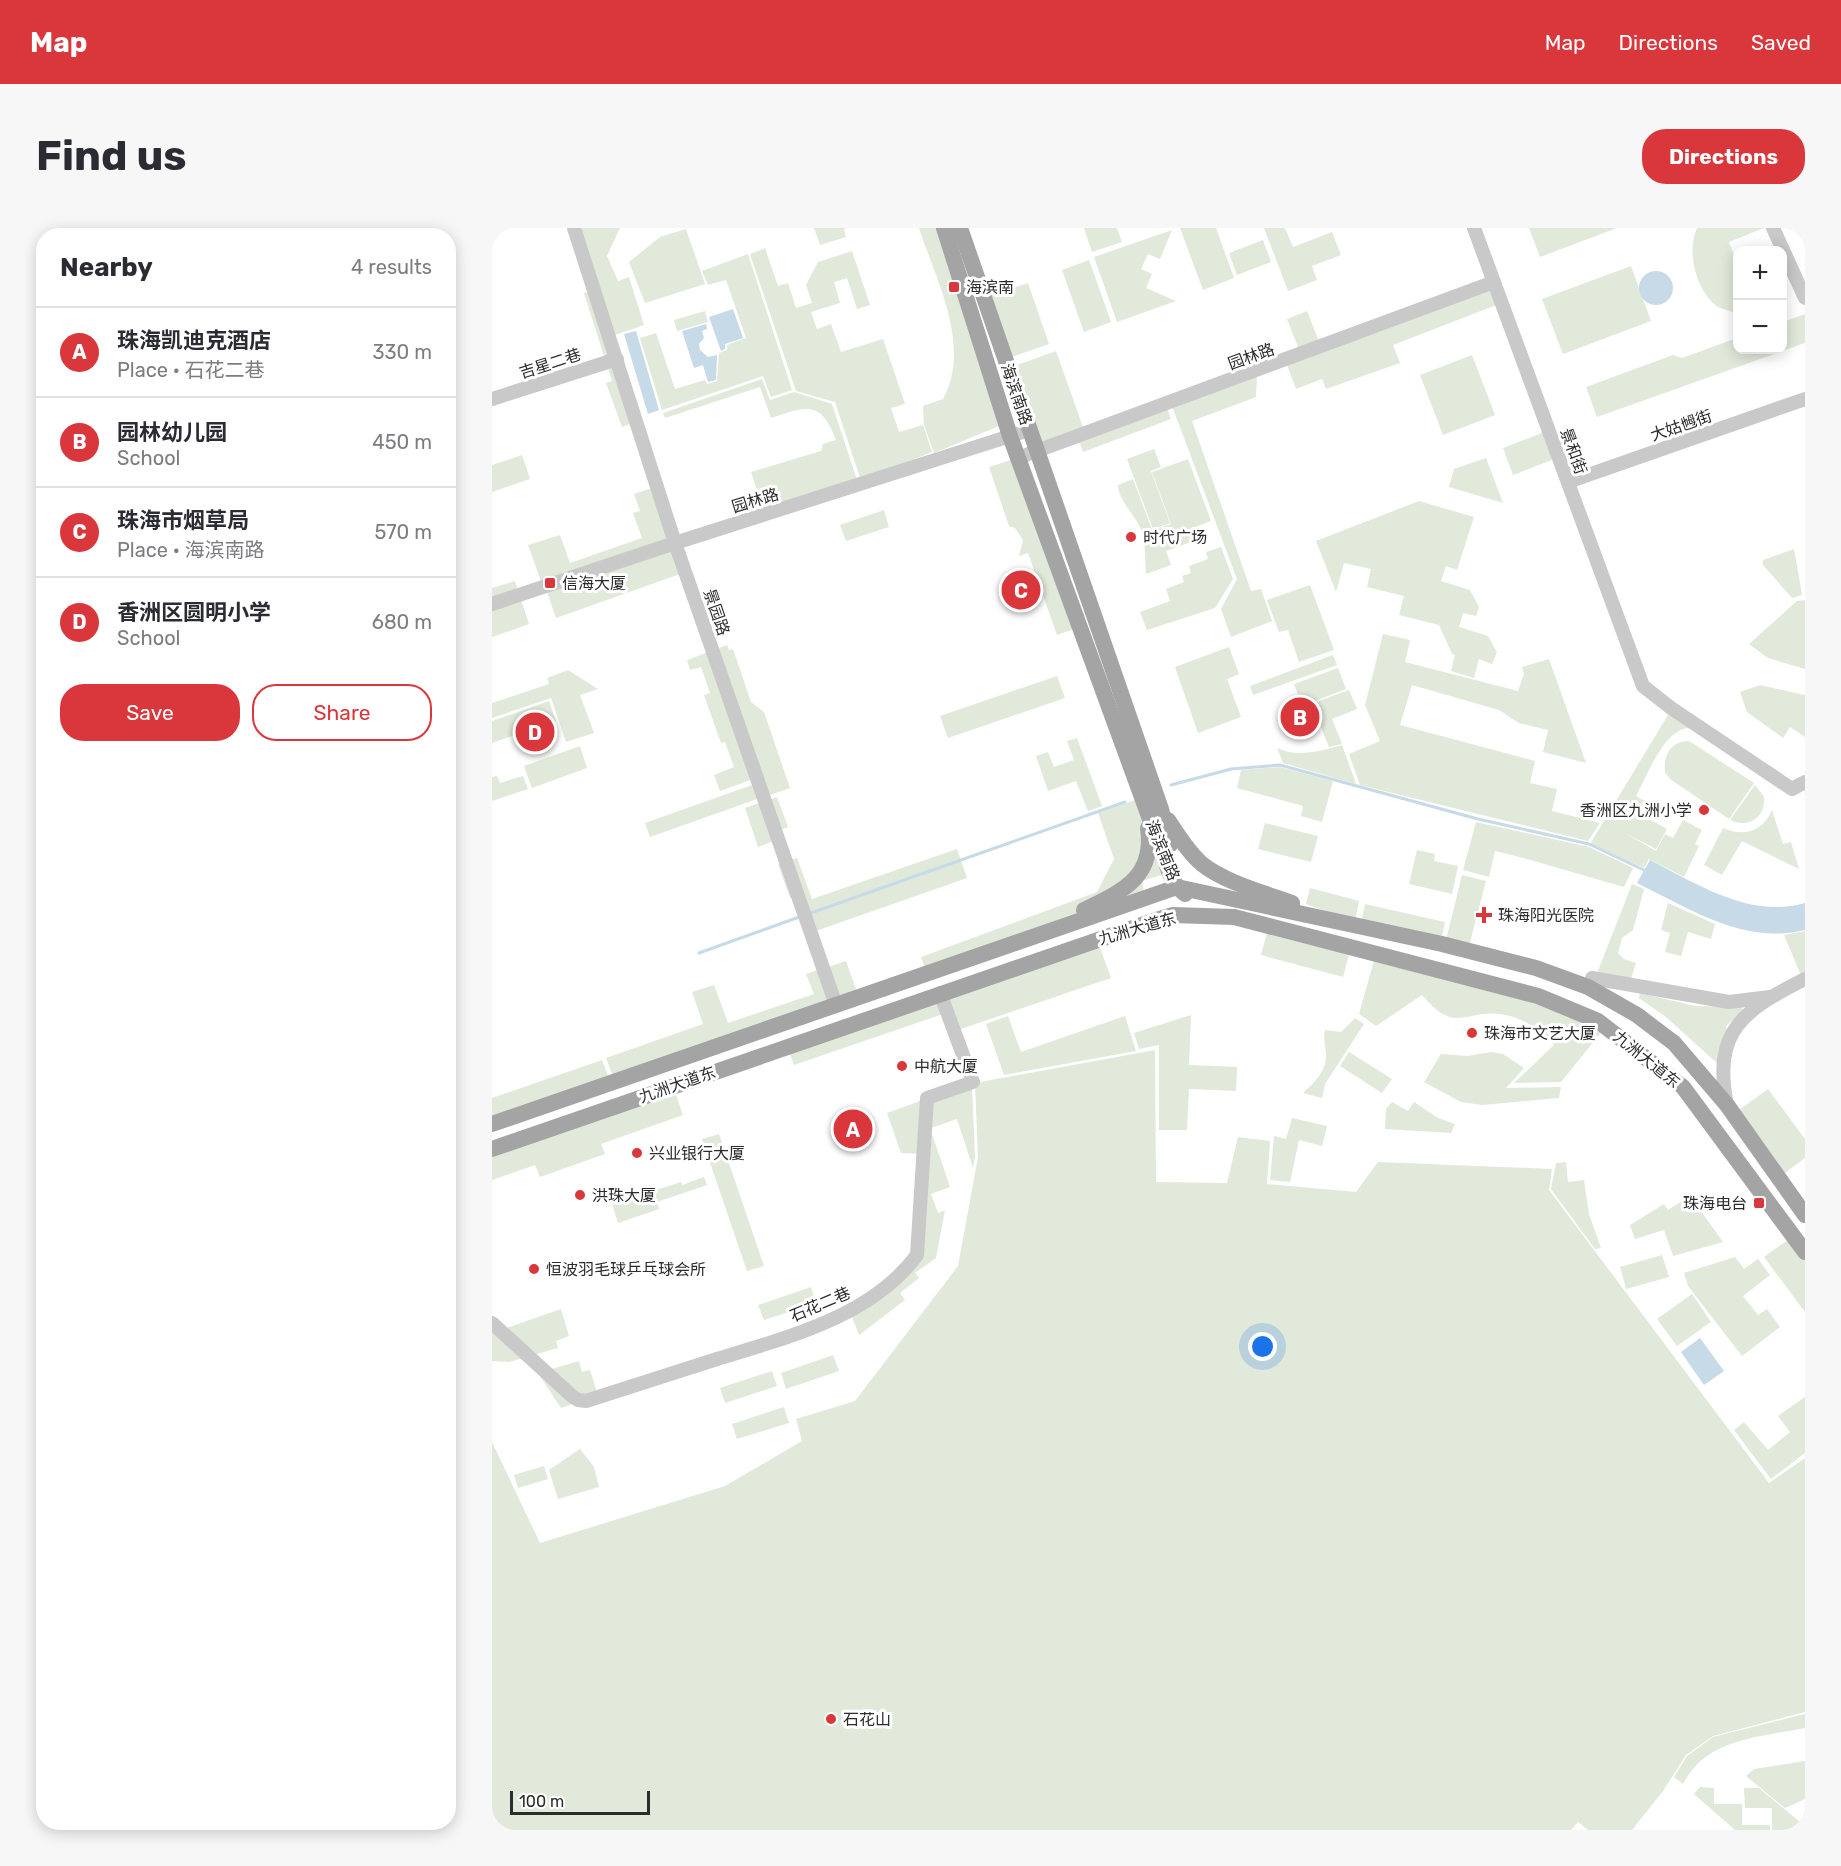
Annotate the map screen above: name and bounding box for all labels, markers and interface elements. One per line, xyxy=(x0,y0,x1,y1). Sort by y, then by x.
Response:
text: Map xyxy=(30,26,87,59)
text: Map xyxy=(1545,30,1586,55)
text: Directions xyxy=(1619,30,1718,55)
text: Saved xyxy=(1751,30,1811,55)
button: Directions xyxy=(1642,129,1805,184)
text: Find us xyxy=(36,131,187,181)
map controls xyxy=(1733,246,1787,354)
button: + xyxy=(1733,246,1787,300)
text: Nearby xyxy=(60,252,153,283)
text: 4 results xyxy=(351,255,432,279)
place label: 海滨南 xyxy=(966,278,1014,297)
marker: 海滨南 xyxy=(947,280,961,294)
button: − xyxy=(1733,300,1787,354)
text: 珠海凯迪克酒店 xyxy=(117,327,271,354)
street label: 园林路 xyxy=(1225,339,1277,374)
text: A xyxy=(72,340,87,364)
text: 330 m xyxy=(373,340,432,364)
street label: 吉星二巷 xyxy=(517,345,584,382)
text: Place · 石花二巷 xyxy=(117,358,264,382)
street label: 海滨南路 xyxy=(997,361,1036,428)
street label: 大姑乸街 xyxy=(1648,406,1715,445)
text: 园林幼儿园 xyxy=(117,419,227,446)
street label: 景和街 xyxy=(1556,425,1591,477)
text: B xyxy=(72,430,87,454)
text: 450 m xyxy=(372,430,432,454)
text: School xyxy=(117,446,180,470)
street label: 园林路 xyxy=(729,484,781,517)
text: 珠海市烟草局 xyxy=(117,507,249,534)
text: C xyxy=(72,520,87,544)
text: 570 m xyxy=(374,520,432,544)
place label: 时代广场 xyxy=(1143,528,1207,547)
marker: 时代广场 xyxy=(1124,530,1138,544)
text: Place · 海滨南路 xyxy=(117,538,264,562)
pin: C xyxy=(1002,568,1040,613)
place label: 信海大厦 xyxy=(562,574,626,593)
marker: 信海大厦 xyxy=(543,576,557,590)
street label: 景园路 xyxy=(700,586,733,638)
text: 香洲区圆明小学 xyxy=(117,599,271,626)
text: D xyxy=(72,610,87,634)
text: 680 m xyxy=(372,610,432,634)
text: School xyxy=(117,626,180,650)
button: Save xyxy=(60,684,240,741)
button: Share xyxy=(252,684,432,741)
pin: B xyxy=(1280,694,1320,740)
pin: D xyxy=(516,710,555,754)
place label: 香洲区九洲小学 xyxy=(1580,801,1692,820)
marker: 香洲区九洲小学 xyxy=(1697,803,1711,817)
street label: 海滨南路 xyxy=(1142,817,1183,883)
marker: 珠海阳光医院 xyxy=(1475,906,1493,924)
place label: 珠海阳光医院 xyxy=(1498,906,1594,925)
street label: 九洲大道东 xyxy=(1096,908,1178,949)
place label: 珠海市文艺大厦 xyxy=(1484,1024,1596,1043)
marker: 珠海市文艺大厦 xyxy=(1465,1026,1479,1040)
street label: 九洲大道东 xyxy=(1610,1027,1684,1092)
place label: 中航大厦 xyxy=(914,1057,978,1076)
marker: 中航大厦 xyxy=(895,1059,909,1073)
street label: 九洲大道东 xyxy=(636,1062,718,1106)
pin: A xyxy=(834,1106,872,1152)
place label: 兴业银行大厦 xyxy=(649,1144,745,1163)
marker: 兴业银行大厦 xyxy=(630,1146,644,1160)
place label: 洪珠大厦 xyxy=(592,1186,656,1205)
marker: 洪珠大厦 xyxy=(573,1188,587,1202)
place label: 珠海电台 xyxy=(1683,1194,1747,1213)
marker: 珠海电台 xyxy=(1752,1196,1766,1210)
place label: 恒波羽毛球乒乓球会所 xyxy=(546,1260,706,1279)
marker: 恒波羽毛球乒乓球会所 xyxy=(527,1262,541,1276)
street label: 石花二巷 xyxy=(787,1283,853,1326)
your location xyxy=(1248,1332,1277,1361)
place label: 石花山 xyxy=(843,1710,891,1729)
marker: 石花山 xyxy=(824,1712,838,1726)
scale bar xyxy=(510,1788,650,1816)
text: 100 m xyxy=(519,1792,564,1811)

